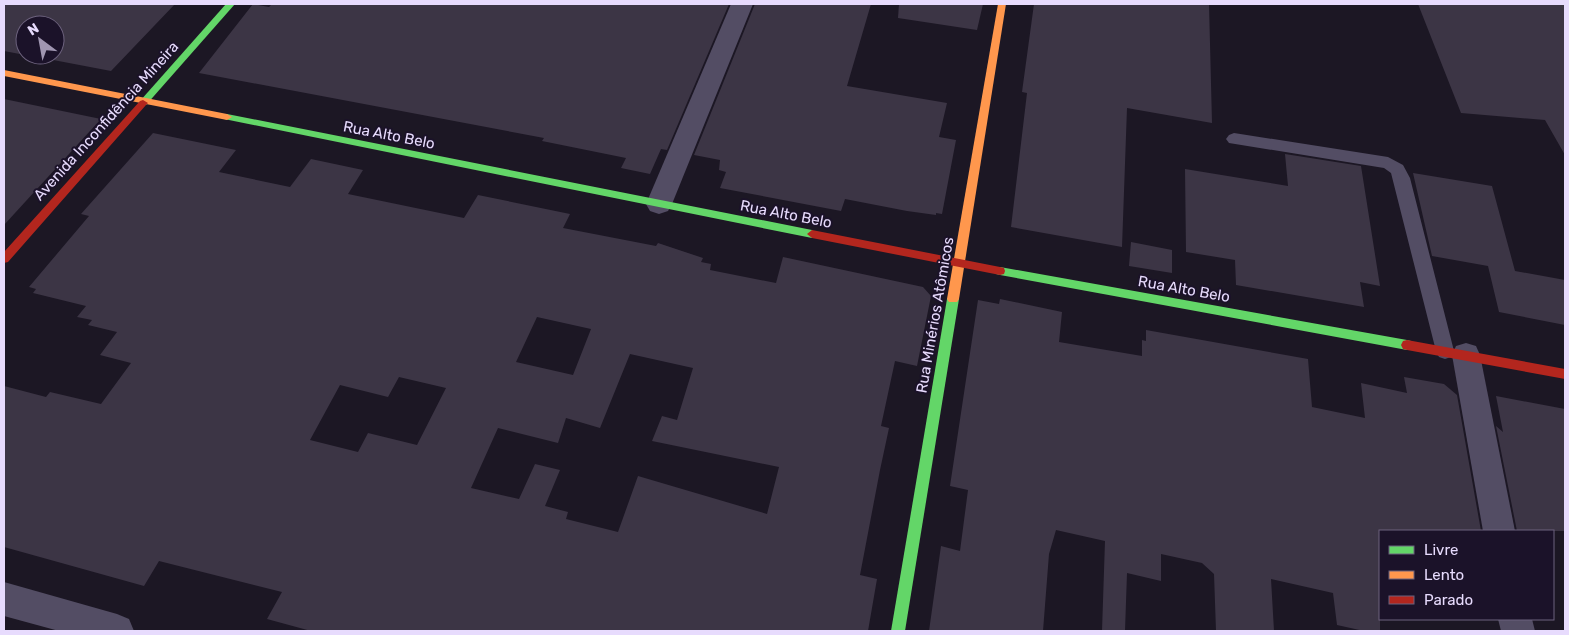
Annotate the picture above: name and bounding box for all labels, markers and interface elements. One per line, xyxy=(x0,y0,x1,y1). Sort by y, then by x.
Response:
north arrow xyxy=(15,15,65,65)
text: N xyxy=(25,20,42,39)
street label: Avenida Inconfidência Mineira xyxy=(30,38,182,204)
street label: Rua Alto Belo xyxy=(342,117,436,153)
street label: Rua Alto Belo xyxy=(739,196,833,232)
street label: Rua Minérios Atômicos xyxy=(912,235,958,395)
street label: Rua Alto Belo xyxy=(1137,272,1231,306)
legend xyxy=(1379,530,1554,620)
text: Livre xyxy=(1424,541,1458,559)
text: Lento xyxy=(1424,566,1464,584)
text: Parado xyxy=(1424,591,1473,609)

